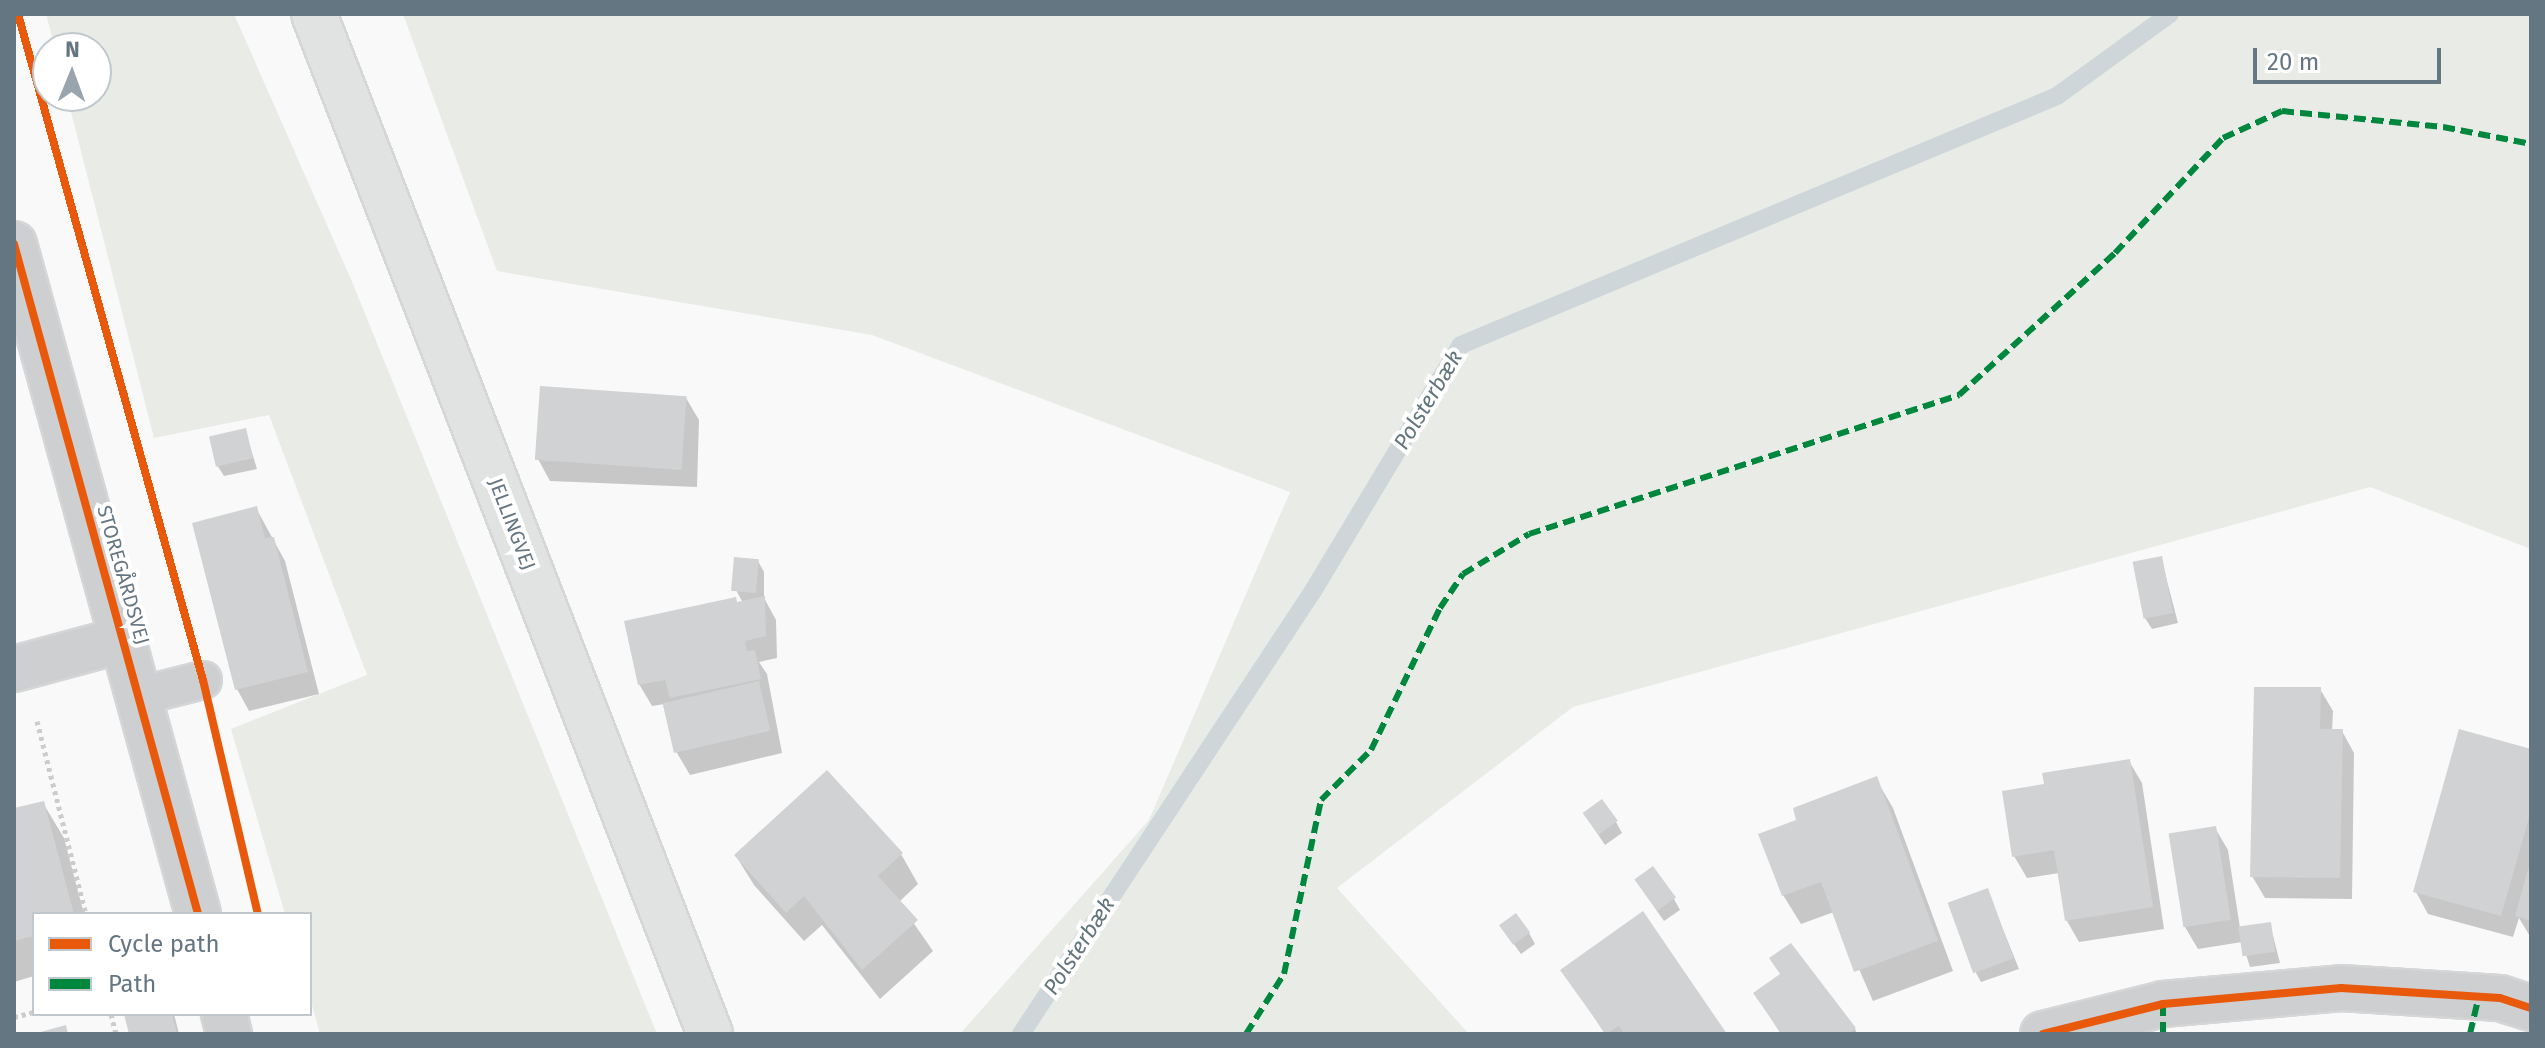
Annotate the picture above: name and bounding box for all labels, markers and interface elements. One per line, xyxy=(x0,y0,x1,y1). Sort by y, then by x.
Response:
north arrow xyxy=(32,32,112,112)
scale bar xyxy=(2257,32,2445,82)
text: N xyxy=(65,36,80,63)
text: 20 m xyxy=(2267,48,2319,76)
water label: Polsterbæk xyxy=(1388,346,1468,454)
street label: JELLINGVEJ xyxy=(483,475,541,573)
street label: STOREGÅRDSVEJ xyxy=(92,503,154,647)
water label: Polsterbæk xyxy=(1038,892,1120,1000)
legend xyxy=(32,912,312,1016)
text: Cycle path xyxy=(108,930,220,958)
text: Path xyxy=(108,970,156,998)

